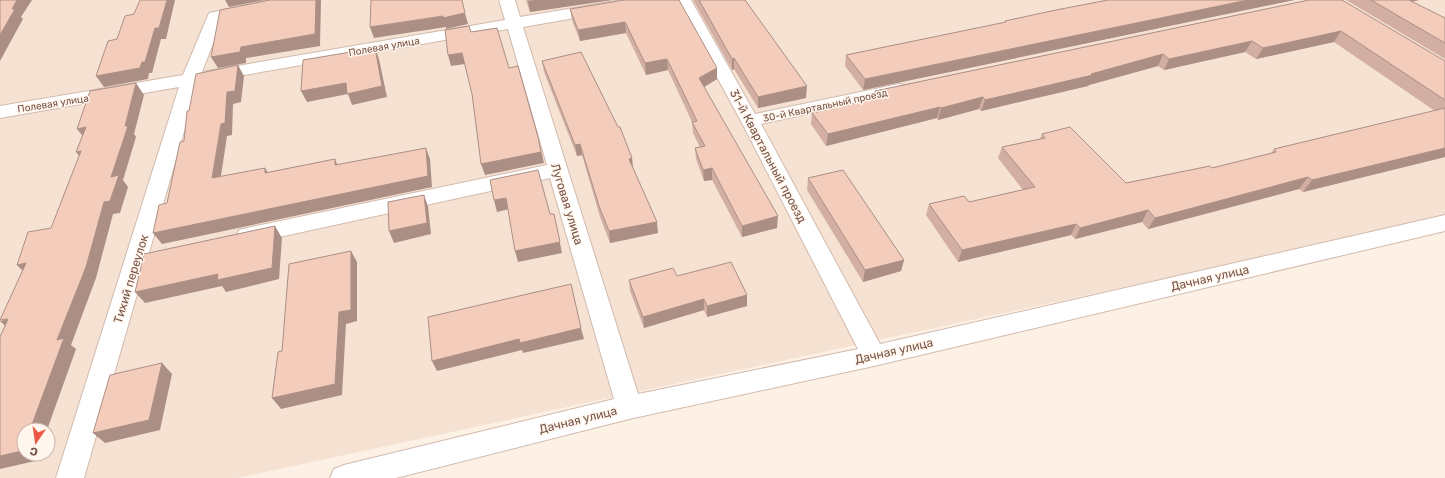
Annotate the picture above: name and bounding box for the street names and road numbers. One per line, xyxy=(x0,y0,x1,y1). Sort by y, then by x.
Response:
street label: Полевая улица xyxy=(348,35,421,59)
street label: 31-й Квартальный проезд xyxy=(727,87,809,225)
street label: 30-й Квартальный проезд xyxy=(762,87,888,125)
street label: Полевая улица xyxy=(17,92,90,116)
street label: Луговая улица xyxy=(548,162,586,246)
street label: Тихий переулок xyxy=(111,232,151,325)
street label: Дачная улица xyxy=(1170,262,1250,294)
street label: Дачная улица xyxy=(854,335,934,367)
street label: Дачная улица xyxy=(538,404,618,436)

